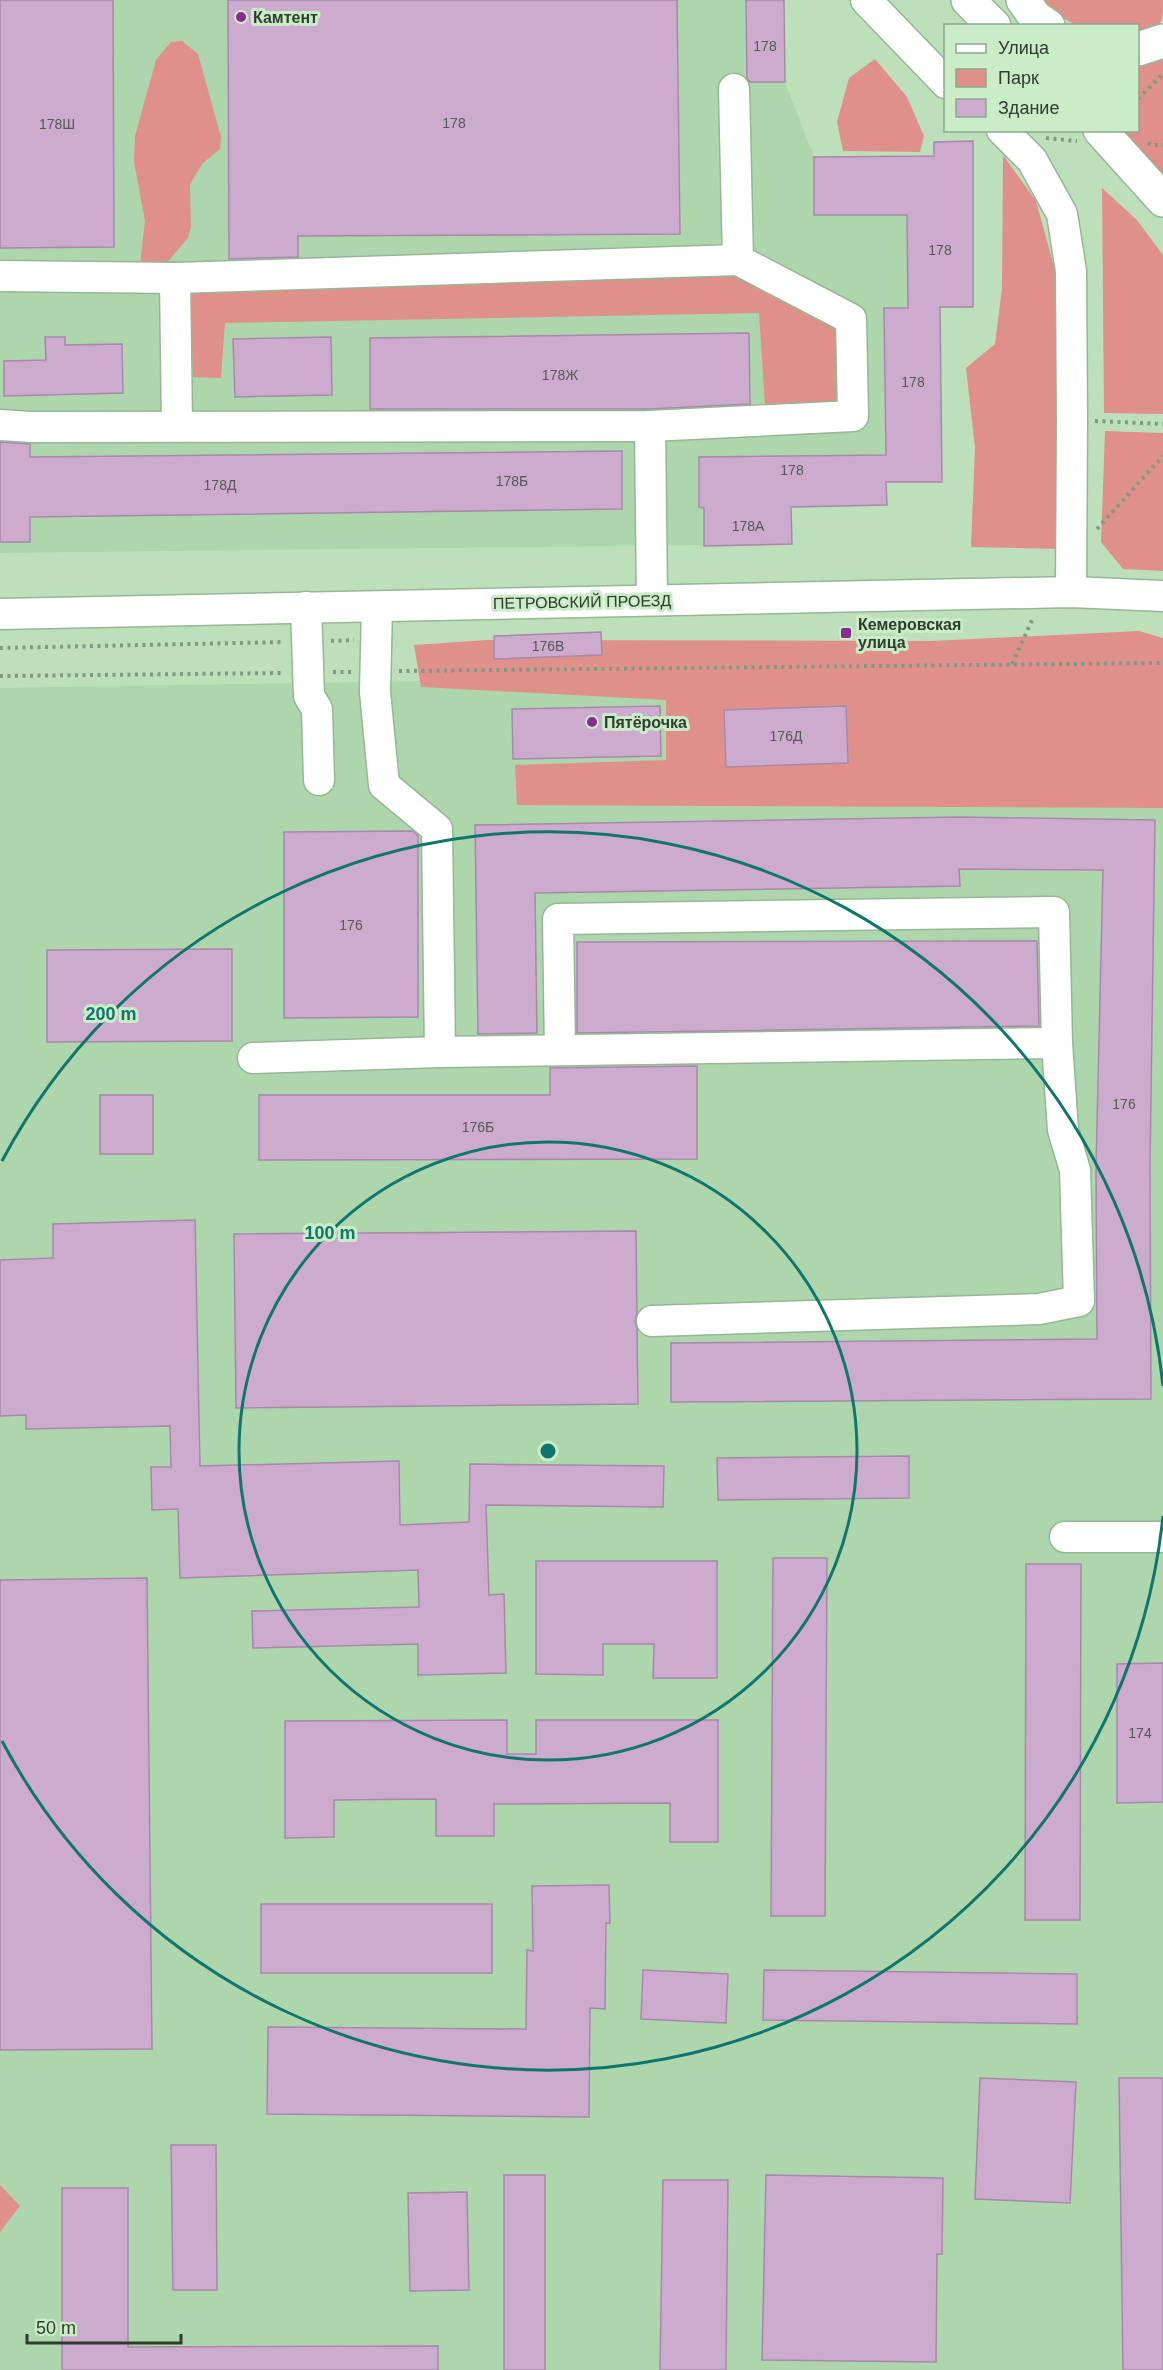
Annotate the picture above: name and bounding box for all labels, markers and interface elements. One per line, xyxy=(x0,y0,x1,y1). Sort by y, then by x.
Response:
place label: Камтент xyxy=(253,9,318,26)
marker: Камтент xyxy=(234,10,248,24)
legend xyxy=(944,24,1139,132)
house number: 178 xyxy=(753,38,777,54)
text: Улица xyxy=(998,38,1050,58)
text: Парк xyxy=(998,68,1039,88)
text: Здание xyxy=(998,98,1059,118)
house number: 178 xyxy=(442,115,466,131)
house number: 178Ш xyxy=(39,116,75,132)
house number: 178 xyxy=(928,242,952,258)
house number: 178Ж xyxy=(542,367,578,383)
house number: 178 xyxy=(901,374,925,390)
house number: 178 xyxy=(780,462,804,478)
house number: 178Б xyxy=(496,473,528,489)
house number: 178Д xyxy=(204,477,237,493)
house number: 178А xyxy=(732,518,765,534)
street label: ПЕТРОВСКИЙ ПРОЕЗД xyxy=(493,591,671,612)
place label: Кемеровская улица xyxy=(858,616,961,651)
marker: Кемеровская улица xyxy=(839,626,853,640)
house number: 176В xyxy=(532,638,564,654)
place label: Пятёрочка xyxy=(604,714,687,731)
marker: Пятёрочка xyxy=(585,715,599,729)
house number: 176Д xyxy=(770,728,803,744)
house number: 176 xyxy=(339,917,363,933)
text: 200 m xyxy=(85,1004,137,1024)
house number: 176 xyxy=(1112,1096,1136,1112)
house number: 176Б xyxy=(462,1119,494,1135)
text: 100 m xyxy=(304,1223,356,1243)
centre of rings xyxy=(538,1441,558,1461)
house number: 174 xyxy=(1128,1725,1152,1741)
scale bar xyxy=(27,2307,182,2345)
text: 50 m xyxy=(36,2318,76,2338)

